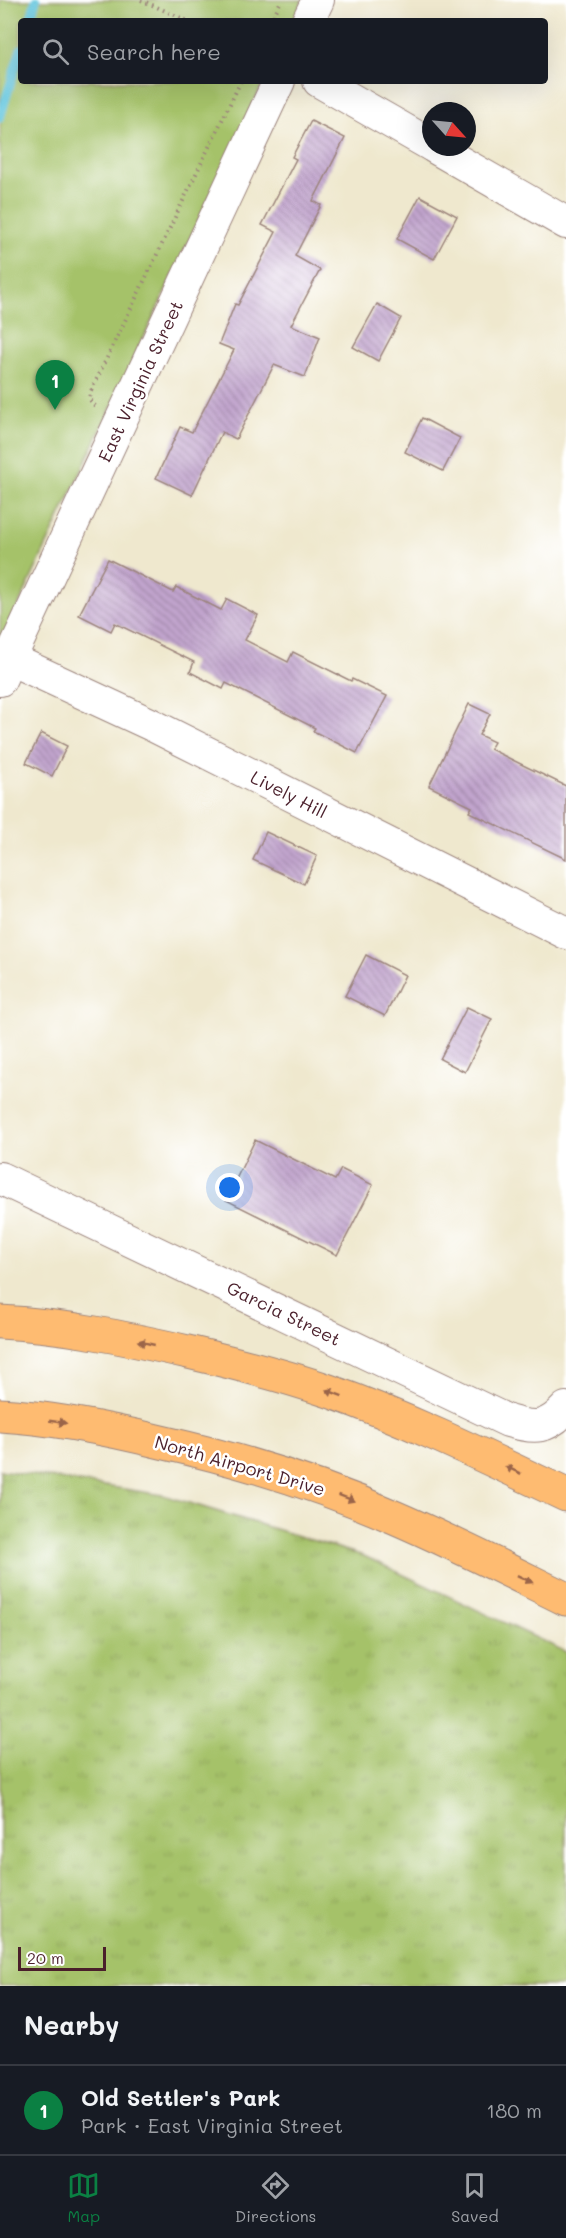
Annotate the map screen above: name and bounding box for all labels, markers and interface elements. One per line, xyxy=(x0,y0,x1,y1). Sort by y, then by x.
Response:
search box xyxy=(18,18,548,84)
icon: search xyxy=(39,35,72,68)
text: Search here xyxy=(87,37,221,66)
north arrow xyxy=(422,102,476,156)
street label: East Virginia Street xyxy=(92,296,188,466)
pin: 1 xyxy=(36,360,74,410)
street label: Lively Hill xyxy=(247,765,331,823)
your location xyxy=(215,1173,244,1202)
street label: Garcia Street xyxy=(223,1275,345,1351)
one-way arrow xyxy=(137,1337,155,1347)
one-way arrow xyxy=(325,1388,343,1398)
one-way arrow xyxy=(49,1418,68,1427)
street label: North Airport Drive xyxy=(152,1429,328,1501)
one-way arrow xyxy=(505,1465,522,1474)
one-way arrow xyxy=(339,1493,357,1503)
one-way arrow xyxy=(516,1574,533,1583)
scale bar xyxy=(18,1944,106,1972)
text: 20 m xyxy=(27,1947,64,1968)
text: Nearby xyxy=(24,2008,119,2042)
text: Old Settler's Park xyxy=(81,2083,280,2112)
text: 1 xyxy=(39,2097,48,2123)
text: 180 m xyxy=(486,2097,542,2123)
text: Park · East Virginia Street xyxy=(81,2112,343,2138)
tab: Map xyxy=(67,2169,100,2226)
tab: Directions xyxy=(235,2169,316,2226)
tab: Saved xyxy=(451,2169,499,2226)

